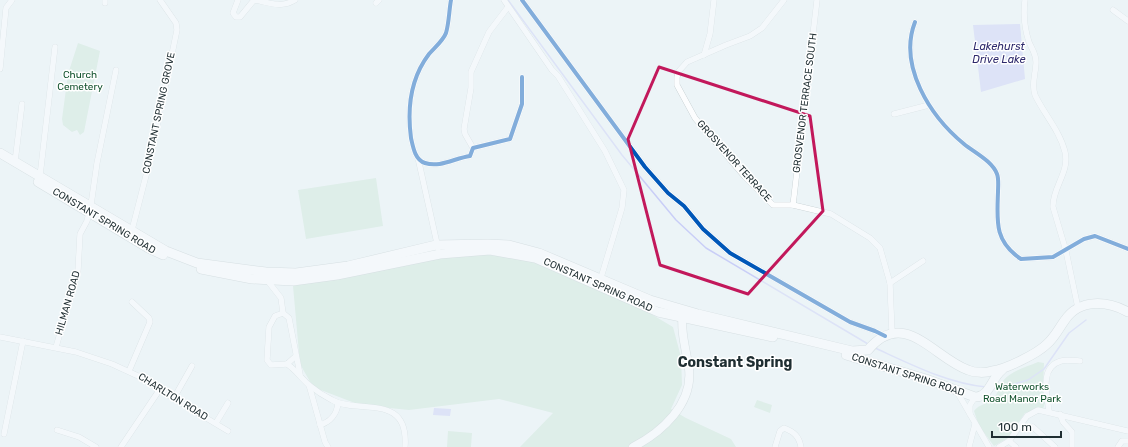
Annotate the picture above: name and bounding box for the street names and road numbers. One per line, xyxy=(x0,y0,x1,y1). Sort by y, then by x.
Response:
street label: GROSVENOR TERRACE SOUTH xyxy=(790,32,820,174)
street label: CONSTANT SPRING GROVE xyxy=(140,51,178,175)
street label: GROSVENOR TERRACE xyxy=(694,118,774,204)
street label: CONSTANT SPRING ROAD xyxy=(50,185,158,257)
street label: CONSTANT SPRING ROAD xyxy=(542,255,654,315)
street label: HILMAN ROAD xyxy=(53,269,83,337)
street label: CONSTANT SPRING ROAD xyxy=(850,351,966,399)
street label: CHARLTON ROAD xyxy=(136,371,210,423)

